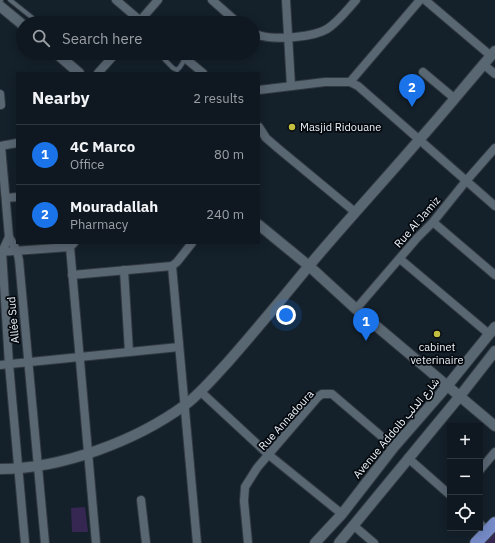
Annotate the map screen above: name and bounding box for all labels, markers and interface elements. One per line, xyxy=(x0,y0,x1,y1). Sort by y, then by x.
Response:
search box xyxy=(16,16,260,60)
icon: search xyxy=(30,27,52,49)
text: Search here xyxy=(62,29,142,48)
pin: 2 xyxy=(399,74,425,107)
text: Nearby xyxy=(32,87,90,109)
text: 2 results xyxy=(193,90,244,107)
place label: Masjid Ridouane xyxy=(300,120,381,134)
marker: Masjid Ridouane xyxy=(287,122,297,132)
text: 4C Marco xyxy=(70,137,135,156)
text: 1 xyxy=(41,146,49,163)
text: 80 m xyxy=(214,146,244,163)
text: Office xyxy=(70,156,104,173)
street label: Rue Al Jamiz xyxy=(391,193,443,251)
text: Mouradallah xyxy=(70,197,158,216)
text: 2 xyxy=(41,206,49,223)
text: 240 m xyxy=(206,206,244,223)
text: Pharmacy xyxy=(70,216,128,233)
street label: Allée Sud xyxy=(4,296,22,344)
your location xyxy=(276,305,296,325)
pin: 1 xyxy=(353,308,379,341)
marker: cabinet veterinaire xyxy=(432,329,442,339)
place label: cabinet veterinaire xyxy=(411,340,463,367)
street label: Avenue Addolb شارع الدلب xyxy=(350,375,443,482)
street label: Rue Annadoura xyxy=(255,387,317,453)
map controls xyxy=(447,423,483,531)
button: + xyxy=(447,423,483,459)
button: − xyxy=(447,459,483,495)
button: locate xyxy=(447,495,483,531)

